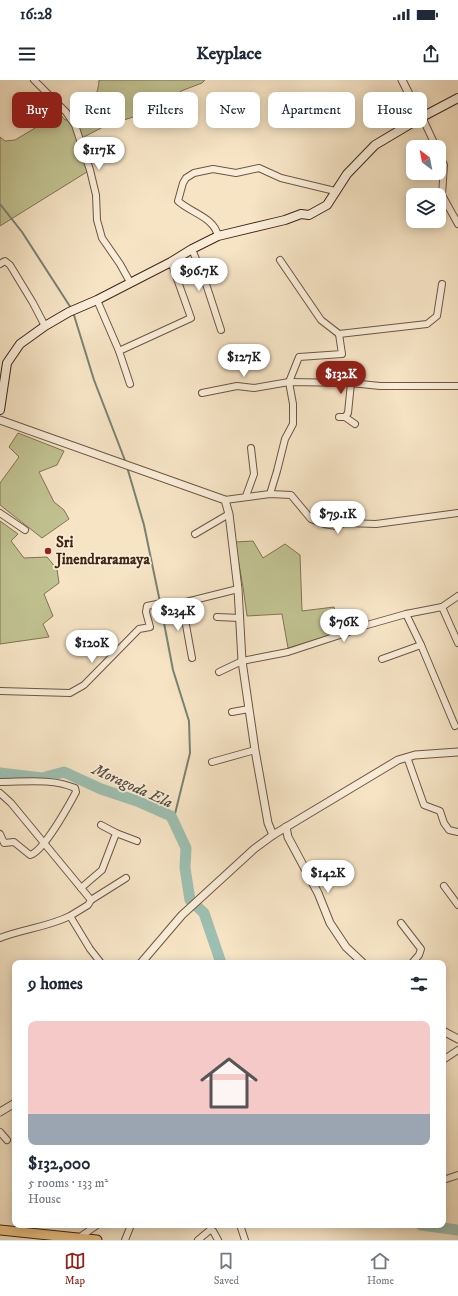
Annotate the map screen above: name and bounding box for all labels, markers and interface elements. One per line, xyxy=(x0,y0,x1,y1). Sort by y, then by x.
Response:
text: 16:28 xyxy=(20,5,52,24)
icon: menu xyxy=(16,43,38,65)
text: Keyplace xyxy=(196,43,262,65)
icon: share xyxy=(420,43,442,65)
chip: Buy xyxy=(12,92,62,128)
chip: Rent xyxy=(70,92,125,128)
chip: Filters xyxy=(133,92,198,128)
chip: New xyxy=(206,92,260,128)
chip: Apartment xyxy=(268,92,355,128)
chip: House xyxy=(363,92,427,128)
pin: $117K xyxy=(71,137,127,171)
north arrow xyxy=(406,140,446,180)
map controls xyxy=(406,140,446,228)
text: $117K xyxy=(83,142,115,158)
button: layers xyxy=(406,188,446,228)
pin: $96.7K xyxy=(166,258,232,292)
text: $96.7K xyxy=(180,263,218,279)
pin: $127K xyxy=(216,344,272,378)
text: $127K xyxy=(227,349,261,365)
pin: $132K xyxy=(313,361,369,395)
text: $132K xyxy=(325,366,357,382)
pin: $79.1K xyxy=(305,501,371,535)
text: $79.1K xyxy=(319,506,357,522)
place label: Sri Jinendraramaya xyxy=(54,533,150,569)
marker: Sri Jinendraramaya xyxy=(43,546,53,556)
pin: $234K xyxy=(150,598,206,632)
text: $234K xyxy=(161,603,195,619)
pin: $76K xyxy=(320,609,368,643)
text: $76K xyxy=(329,614,359,630)
pin: $120K xyxy=(64,630,120,664)
text: $120K xyxy=(75,635,109,651)
water label: Moragoda Ela xyxy=(88,759,176,813)
pin: $142K xyxy=(300,860,356,894)
text: $142K xyxy=(311,865,345,881)
text: 9 homes xyxy=(28,973,83,995)
icon: filters xyxy=(408,973,430,995)
icon: home xyxy=(193,1047,265,1119)
text: $132,000 xyxy=(28,1153,90,1175)
text: 5 rooms · 133 m² xyxy=(28,1175,108,1191)
text: House xyxy=(28,1191,61,1207)
tab: Map xyxy=(64,1250,86,1288)
tab: Saved xyxy=(214,1250,239,1288)
tab: Home xyxy=(367,1250,394,1288)

